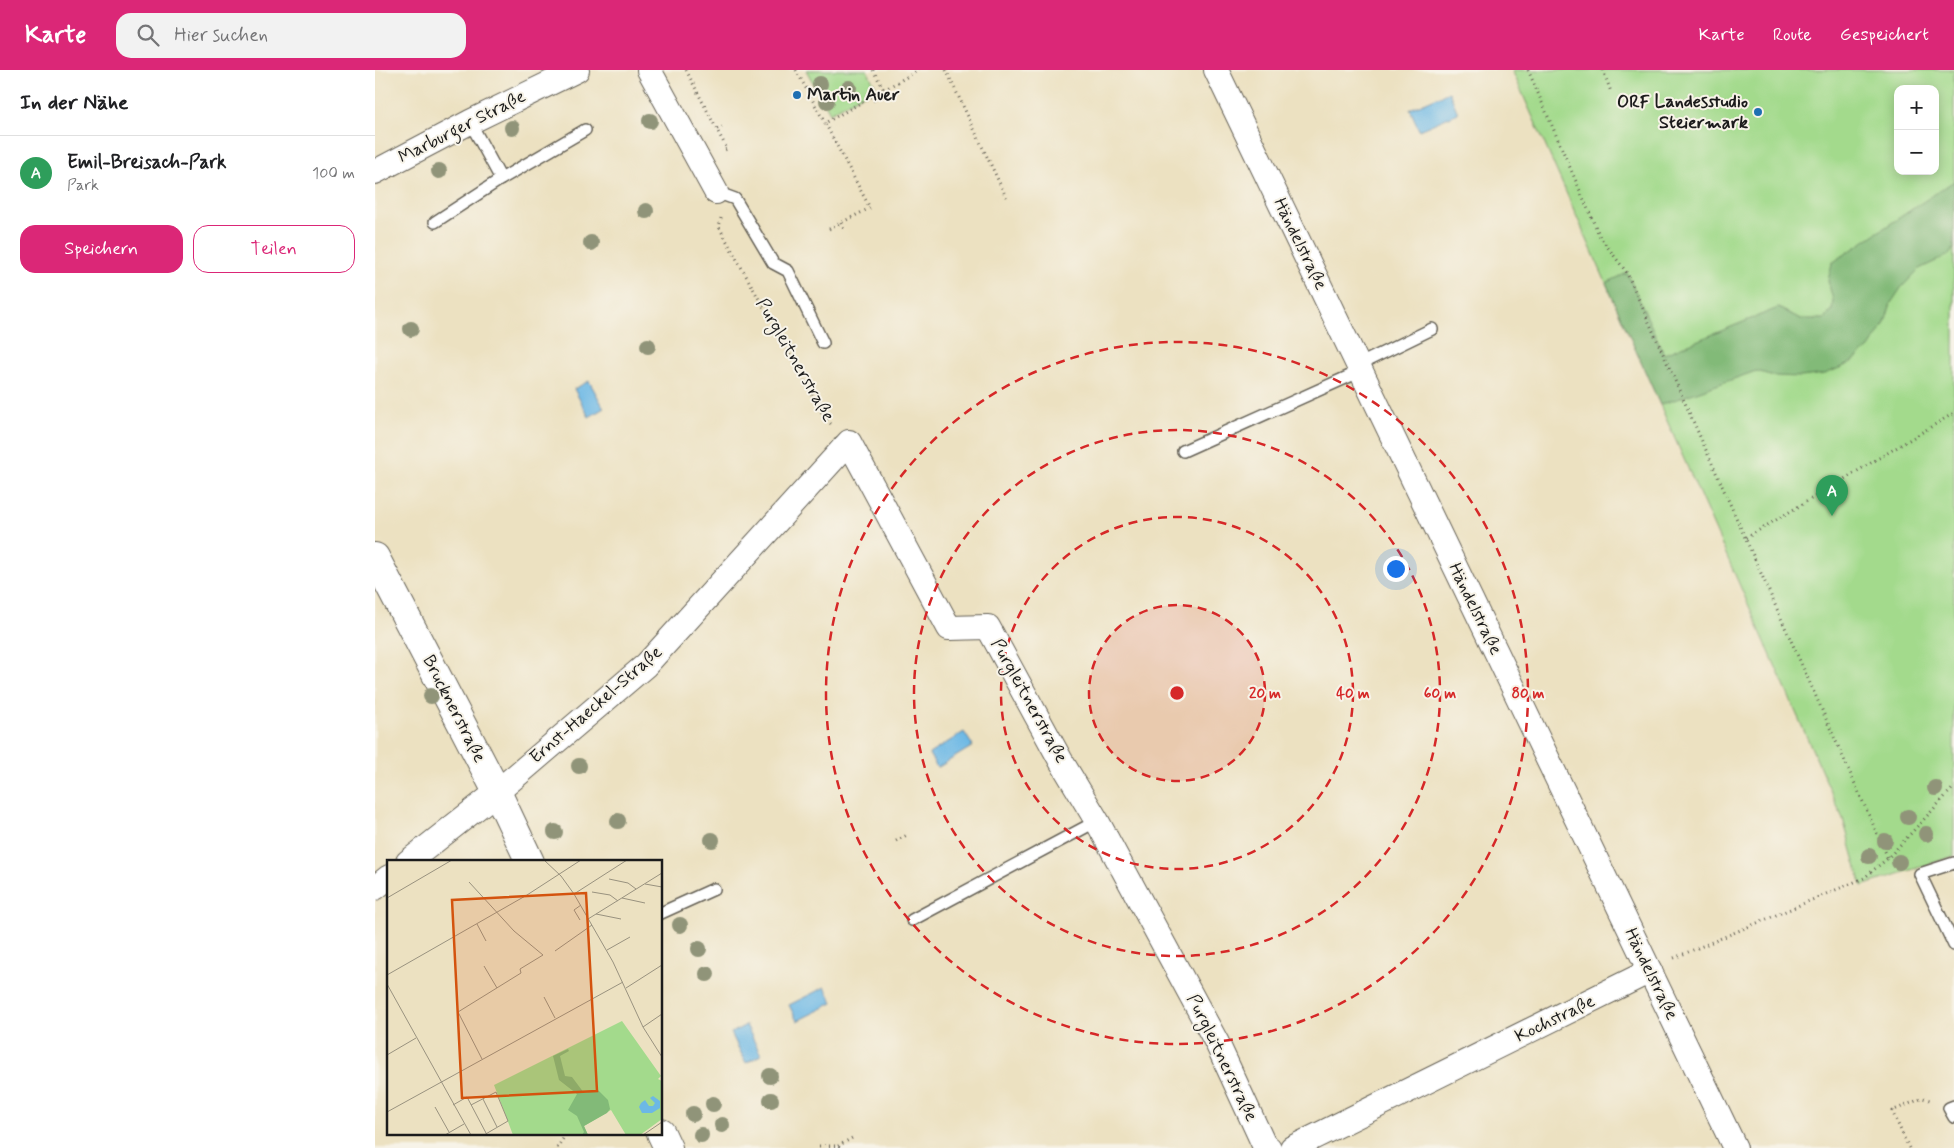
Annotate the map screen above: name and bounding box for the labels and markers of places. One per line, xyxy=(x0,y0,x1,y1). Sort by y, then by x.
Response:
place label: Martin Auer xyxy=(807,83,900,107)
marker: Martin Auer xyxy=(791,89,803,101)
place label: ORF Landesstudio Steiermark xyxy=(1617,90,1748,135)
marker: ORF Landesstudio Steiermark xyxy=(1752,106,1764,118)
pin: A xyxy=(1816,475,1848,516)
centre of rings xyxy=(1168,684,1186,702)

